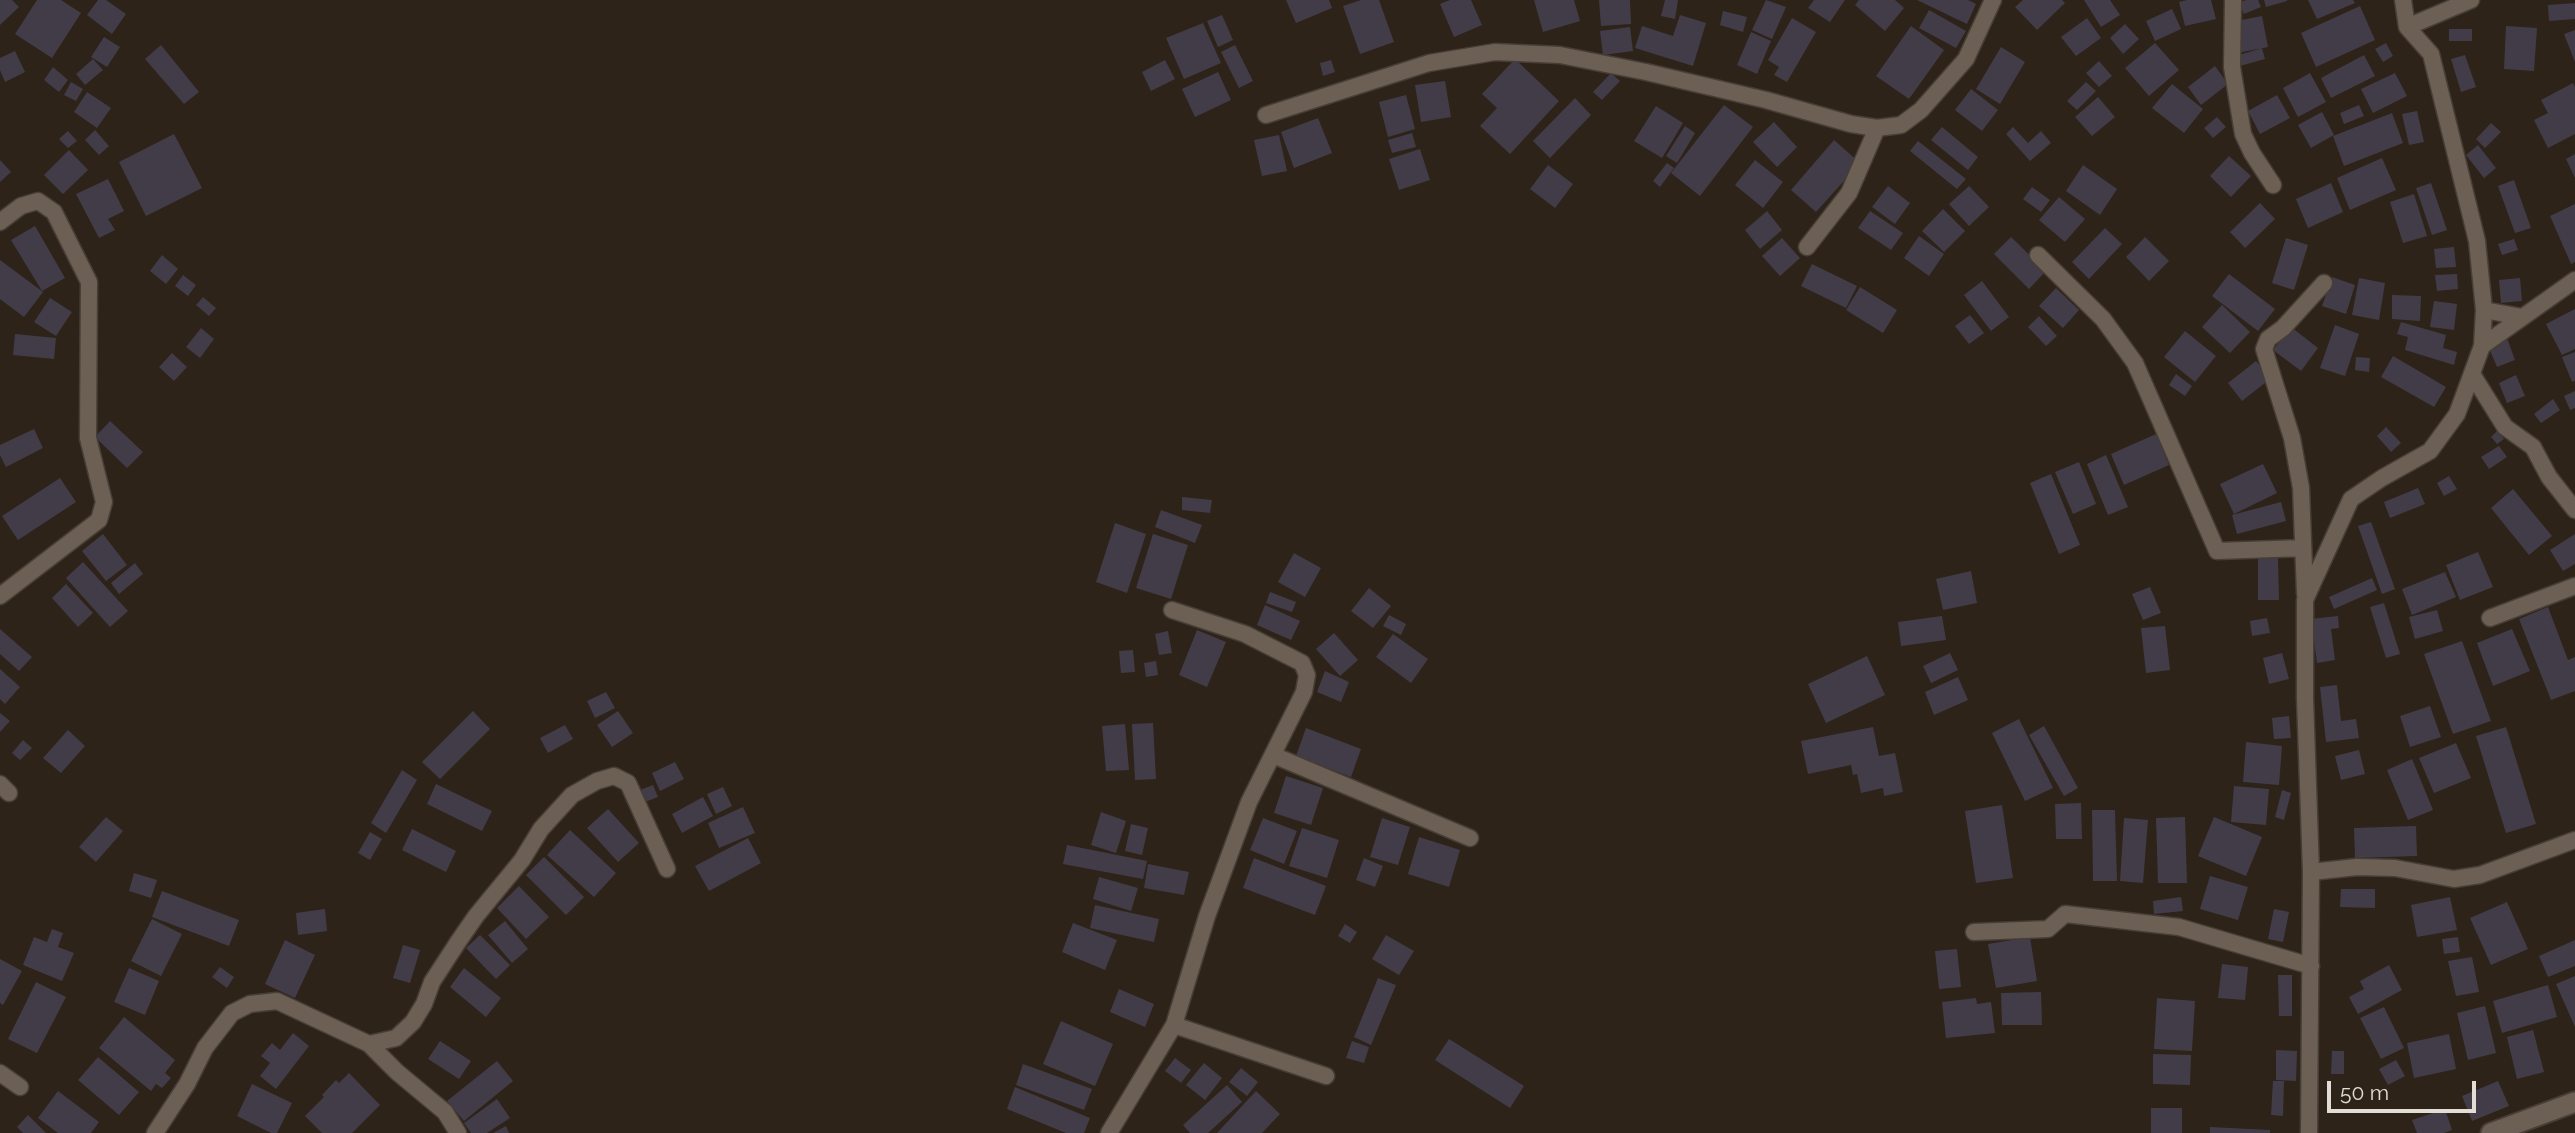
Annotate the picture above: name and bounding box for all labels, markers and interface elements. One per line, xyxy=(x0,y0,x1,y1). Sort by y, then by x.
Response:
scale bar xyxy=(2330,1066,2479,1110)
text: 50 m xyxy=(2340,1080,2389,1105)

